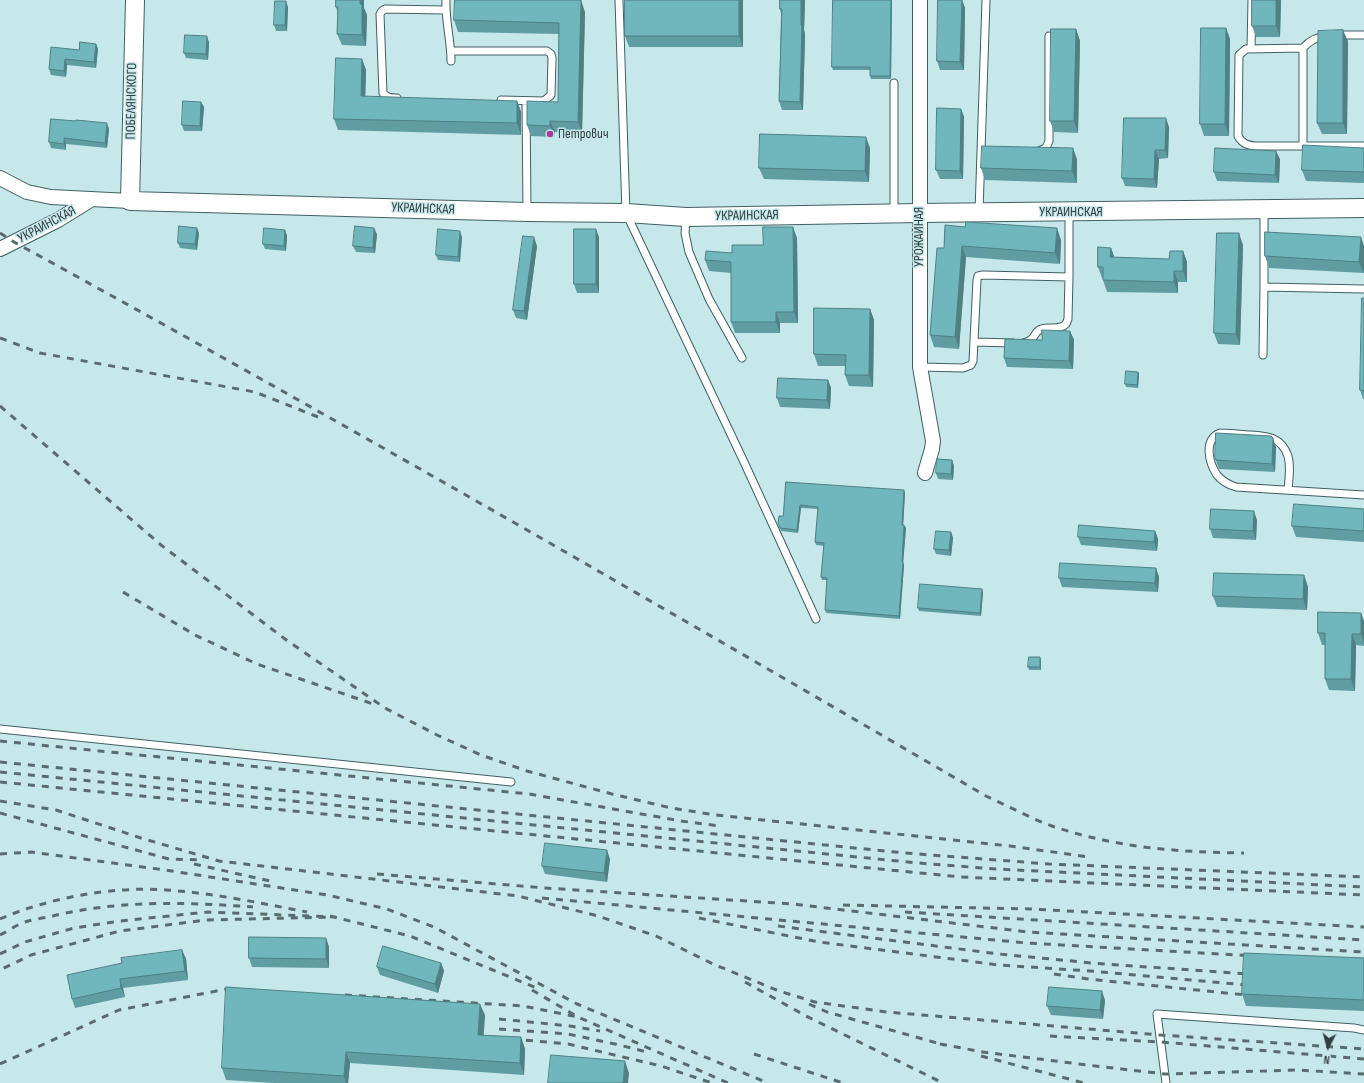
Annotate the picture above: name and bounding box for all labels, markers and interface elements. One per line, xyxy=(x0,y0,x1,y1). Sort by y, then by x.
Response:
street label: ПОБЕЛЯНСКОГО xyxy=(123,63,141,139)
place label: Петрович xyxy=(558,126,609,142)
marker: Петрович xyxy=(545,129,555,139)
street label: УКРАИНСКАЯ xyxy=(391,199,455,219)
street label: УКРАИНСКАЯ xyxy=(15,203,79,247)
street label: УКРАИНСКАЯ xyxy=(1039,204,1103,220)
street label: УКРАИНСКАЯ xyxy=(715,207,779,225)
street label: УРОЖАЙНАЯ xyxy=(911,207,927,267)
north arrow xyxy=(1308,1027,1348,1067)
text: N xyxy=(1323,1053,1330,1066)

